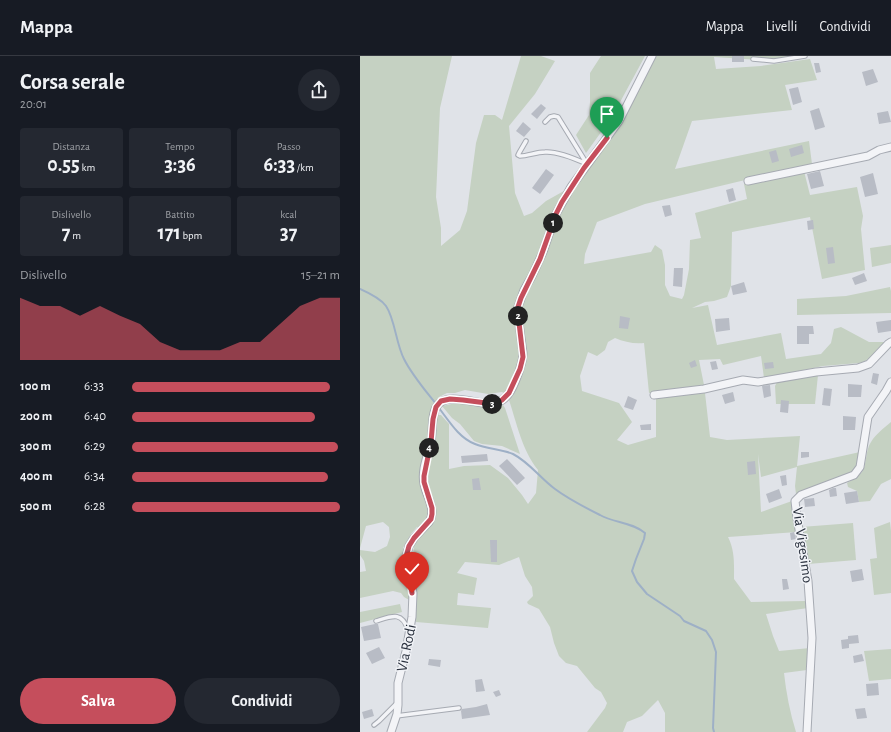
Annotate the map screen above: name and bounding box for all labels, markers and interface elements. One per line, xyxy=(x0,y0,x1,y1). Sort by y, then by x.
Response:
text: Mappa xyxy=(20,18,73,37)
text: Mappa xyxy=(706,20,744,34)
text: Livelli xyxy=(766,20,797,34)
text: Condividi xyxy=(819,20,871,34)
button: share xyxy=(298,69,340,111)
text: Corsa serale xyxy=(20,71,125,93)
pin xyxy=(590,97,624,138)
text: 20:01 xyxy=(20,98,47,111)
icon: arrive xyxy=(596,103,618,125)
text: Distanza xyxy=(53,141,90,152)
text: Tempo xyxy=(165,141,195,152)
text: Passo xyxy=(277,141,301,152)
text: 0.55 xyxy=(47,155,80,175)
text: 3:36 xyxy=(164,155,196,175)
text: 6:33 xyxy=(264,155,295,175)
text: km xyxy=(80,162,95,173)
text: /km xyxy=(295,162,314,173)
text: Dislivello xyxy=(52,209,91,220)
text: Battito xyxy=(165,209,195,220)
text: kcal xyxy=(280,209,297,220)
pin: 1 xyxy=(543,213,563,233)
text: 1 xyxy=(551,217,555,228)
text: 7 xyxy=(62,223,70,243)
text: 171 xyxy=(158,223,181,243)
text: 37 xyxy=(280,223,297,243)
text: m xyxy=(70,230,81,241)
text: bpm xyxy=(181,230,202,241)
text: Dislivello xyxy=(20,269,67,282)
text: 15–21 m xyxy=(301,269,340,282)
pin: 2 xyxy=(508,306,528,326)
text: 2 xyxy=(515,310,521,321)
text: 100 m xyxy=(20,380,51,393)
text: 6:33 xyxy=(84,380,104,393)
pin: 3 xyxy=(482,394,502,414)
text: 3 xyxy=(490,398,494,409)
text: 200 m xyxy=(20,410,52,423)
text: 6:40 xyxy=(84,410,106,423)
pin: 4 xyxy=(419,438,439,458)
text: 300 m xyxy=(20,440,52,453)
text: 6:29 xyxy=(84,440,105,453)
text: 4 xyxy=(426,442,432,453)
text: 400 m xyxy=(20,470,53,483)
text: 6:34 xyxy=(84,470,105,483)
text: 500 m xyxy=(20,500,52,513)
text: 6:28 xyxy=(84,500,105,513)
street label: Via Vigesimo xyxy=(790,506,815,584)
pin xyxy=(395,552,429,593)
icon: check xyxy=(401,558,423,580)
street label: Via Rodi xyxy=(394,623,419,673)
button: Salva xyxy=(20,678,176,724)
button: Condividi xyxy=(184,678,340,724)

